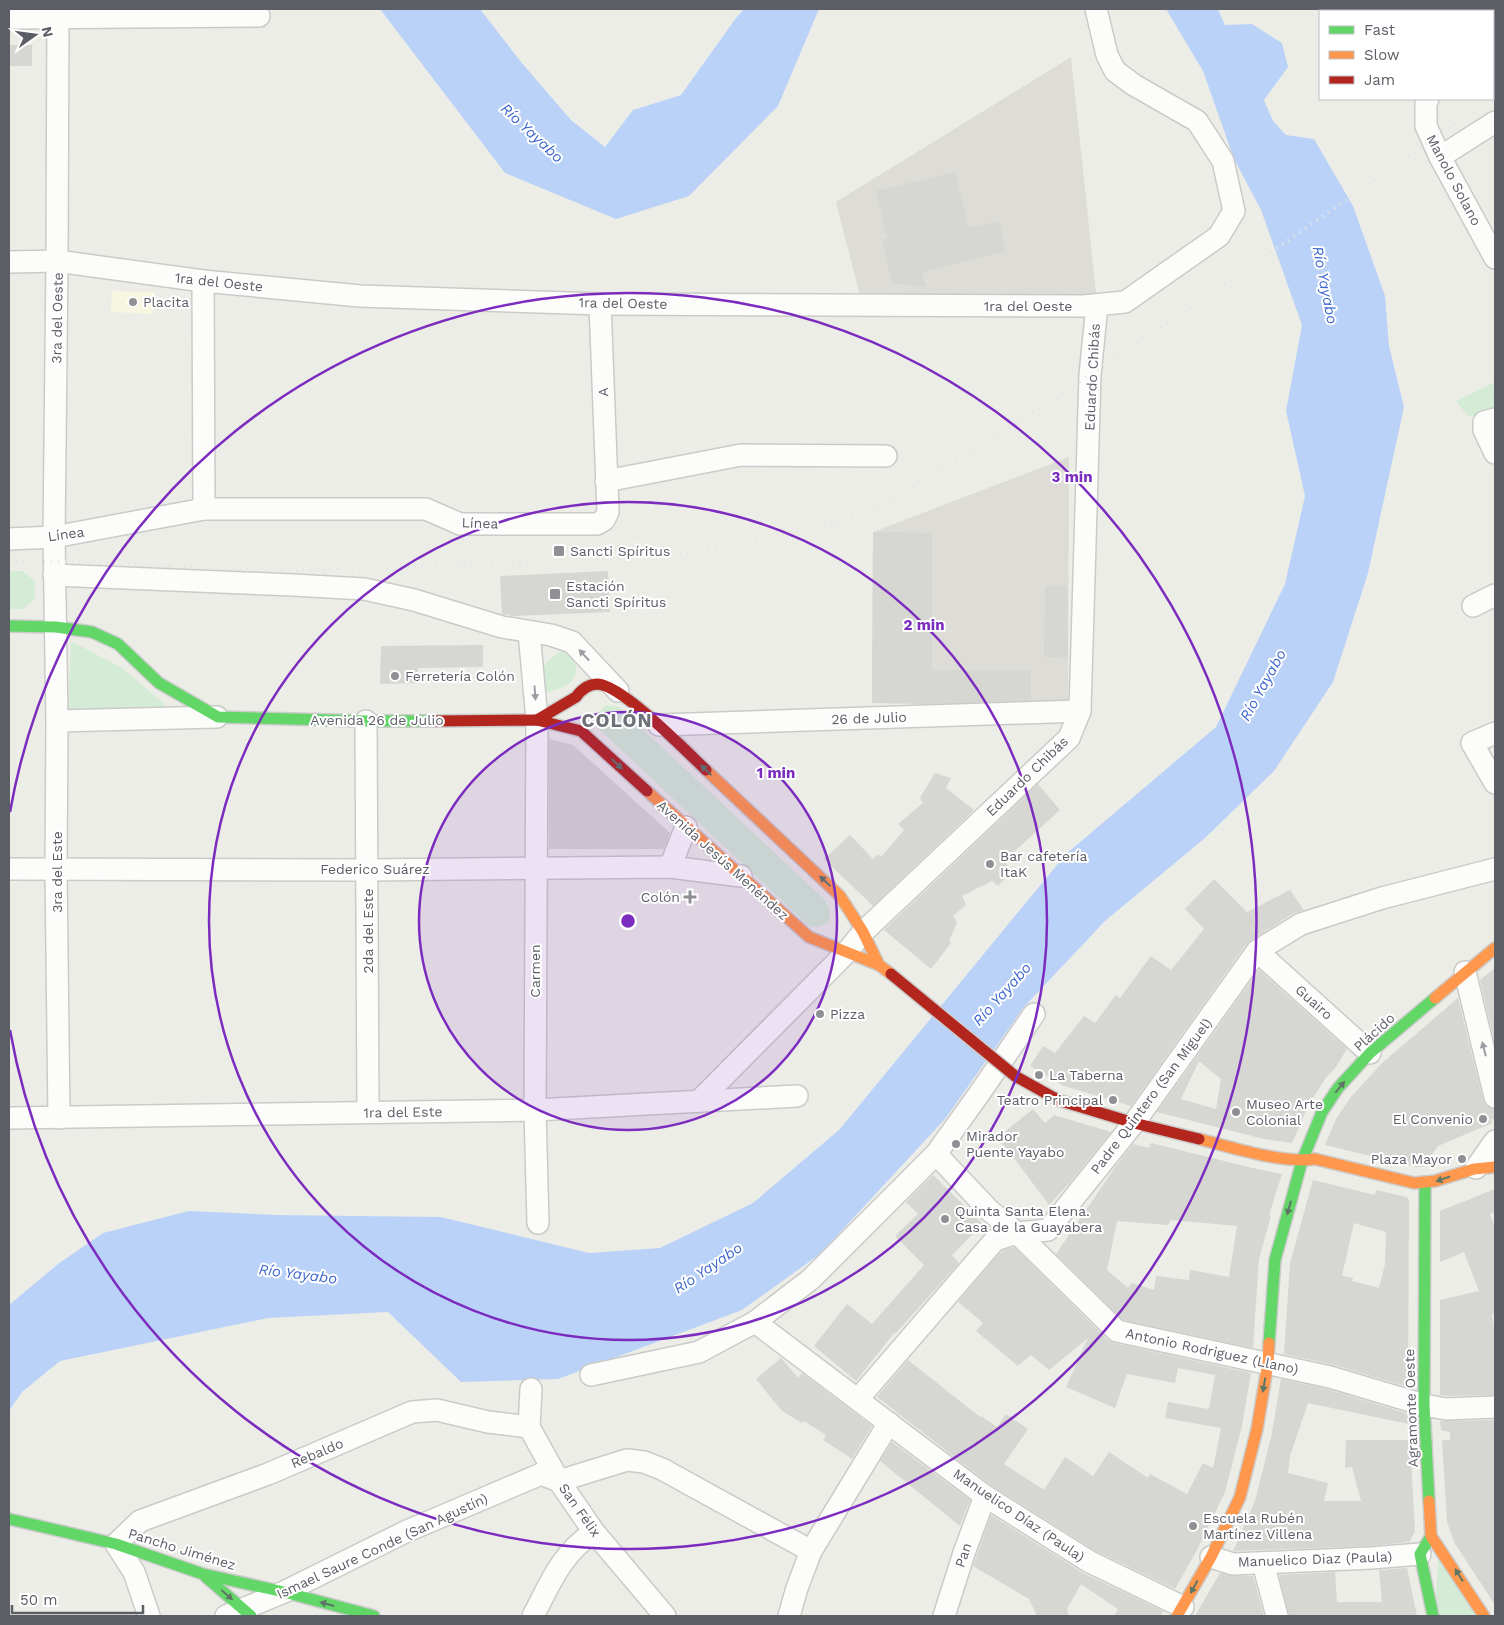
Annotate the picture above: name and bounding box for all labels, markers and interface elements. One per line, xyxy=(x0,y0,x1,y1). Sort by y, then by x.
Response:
north arrow xyxy=(10,10,60,60)
legend xyxy=(1319,10,1494,100)
text: Fast xyxy=(1364,21,1396,39)
text: N xyxy=(39,25,57,39)
text: Slow xyxy=(1364,46,1400,64)
text: Jam xyxy=(1364,71,1395,89)
water label: Río Yayabo xyxy=(497,100,567,167)
street label: Manolo Solano xyxy=(1423,132,1485,228)
water label: Río Yayabo xyxy=(1309,245,1341,325)
street label: 1ra del Oeste xyxy=(174,269,264,295)
street label: 3ra del Oeste xyxy=(48,272,66,364)
place label: Placita xyxy=(143,294,189,310)
street label: 1ra del Oeste xyxy=(579,294,667,312)
marker: Placita xyxy=(127,296,139,308)
street label: 1ra del Oeste xyxy=(984,298,1072,314)
street label: Eduardo Chibás xyxy=(1081,323,1103,431)
street label: A xyxy=(595,387,611,397)
text: 3 min xyxy=(1052,468,1092,486)
street label: Línea xyxy=(461,514,499,532)
street label: Línea xyxy=(47,524,85,544)
place label: Sancti Spíritus xyxy=(570,543,670,559)
marker: Sancti Spíritus xyxy=(552,544,566,558)
place label: Estación Sancti Spíritus xyxy=(566,578,666,610)
marker: Estación Sancti Spíritus xyxy=(548,587,562,601)
text: 2 min xyxy=(903,616,945,634)
water label: Río Yayabo xyxy=(1236,646,1290,724)
one-way arrow xyxy=(578,650,590,662)
place label: Ferretería Colón xyxy=(405,668,515,684)
marker: Ferretería Colón xyxy=(389,670,401,682)
one-way arrow xyxy=(531,686,539,702)
district label: COLÓN xyxy=(581,709,653,732)
street label: 26 de Julio xyxy=(831,709,907,727)
street label: Avenida 26 de Julio xyxy=(310,712,444,728)
street label: Eduardo Chibás xyxy=(983,733,1071,819)
one-way arrow xyxy=(611,758,623,770)
one-way arrow xyxy=(701,764,713,776)
text: 1 min xyxy=(757,764,795,782)
street label: Avenida Jesús Menéndez xyxy=(654,797,792,923)
street label: 3ra del Este xyxy=(49,831,65,913)
place label: Bar cafetería ItaK xyxy=(1000,848,1087,880)
marker: Bar cafetería ItaK xyxy=(984,858,996,870)
street label: Federico Suárez xyxy=(320,861,430,877)
one-way arrow xyxy=(819,875,831,887)
street label: 2da del Este xyxy=(360,889,376,974)
place label: Colón xyxy=(641,889,680,905)
marker: Colón xyxy=(684,891,696,903)
centre of rings xyxy=(619,912,637,930)
street label: Carmen xyxy=(527,944,543,998)
water label: Río Yayabo xyxy=(969,959,1035,1029)
street label: Guairo xyxy=(1292,981,1336,1023)
place label: Pizza xyxy=(830,1006,865,1022)
marker: Pizza xyxy=(814,1008,826,1020)
street label: Plácido xyxy=(1350,1009,1398,1055)
street label: Padre Quintero (San Miguel) xyxy=(1087,1015,1215,1177)
one-way arrow xyxy=(1480,1042,1488,1057)
place label: La Taberna xyxy=(1049,1067,1124,1083)
marker: La Taberna xyxy=(1033,1069,1045,1081)
one-way arrow xyxy=(1334,1081,1345,1094)
place label: Teatro Principal xyxy=(997,1092,1104,1108)
marker: Teatro Principal xyxy=(1107,1094,1119,1106)
place label: Museo Arte Colonial xyxy=(1246,1096,1323,1128)
street label: 1ra del Este xyxy=(363,1103,443,1121)
marker: Museo Arte Colonial xyxy=(1230,1106,1242,1118)
place label: El Convenio xyxy=(1393,1111,1473,1127)
marker: El Convenio xyxy=(1477,1113,1489,1125)
place label: Mirador Puente Yayabo xyxy=(966,1128,1064,1160)
marker: Mirador Puente Yayabo xyxy=(950,1138,962,1150)
place label: Plaza Mayor xyxy=(1371,1151,1452,1167)
marker: Plaza Mayor xyxy=(1456,1153,1468,1165)
one-way arrow xyxy=(1436,1176,1451,1183)
one-way arrow xyxy=(1285,1200,1293,1215)
place label: Quinta Santa Elena. Casa de la Guayabera xyxy=(955,1203,1102,1235)
marker: Quinta Santa Elena. Casa de la Guayabera xyxy=(939,1213,951,1225)
water label: Río Yayabo xyxy=(670,1238,746,1298)
water label: Río Yayabo xyxy=(258,1260,338,1288)
street label: Antonio Rodriguez (Llano) xyxy=(1124,1325,1300,1377)
street label: Agramonte Oeste xyxy=(1401,1348,1421,1468)
one-way arrow xyxy=(1260,1378,1268,1394)
street label: Rebaldo xyxy=(288,1435,346,1471)
street label: Manuelico Díaz (Paula) xyxy=(950,1465,1088,1565)
street label: San Félix xyxy=(556,1480,604,1540)
street label: Ismael Saure Conde (San Agustín) xyxy=(274,1490,490,1602)
place label: Escuela Rubén Martínez Villena xyxy=(1203,1510,1312,1542)
marker: Escuela Rubén Martínez Villena xyxy=(1187,1520,1199,1532)
street label: Pancho Jiménez xyxy=(126,1525,238,1573)
street label: Pan xyxy=(951,1541,975,1569)
street label: Manuelico Diaz (Paula) xyxy=(1237,1548,1393,1570)
one-way arrow xyxy=(1454,1569,1463,1582)
one-way arrow xyxy=(1190,1580,1199,1593)
scale bar xyxy=(12,1582,144,1614)
one-way arrow xyxy=(221,1589,233,1601)
text: 50 m xyxy=(20,1591,57,1609)
one-way arrow xyxy=(320,1600,335,1608)

